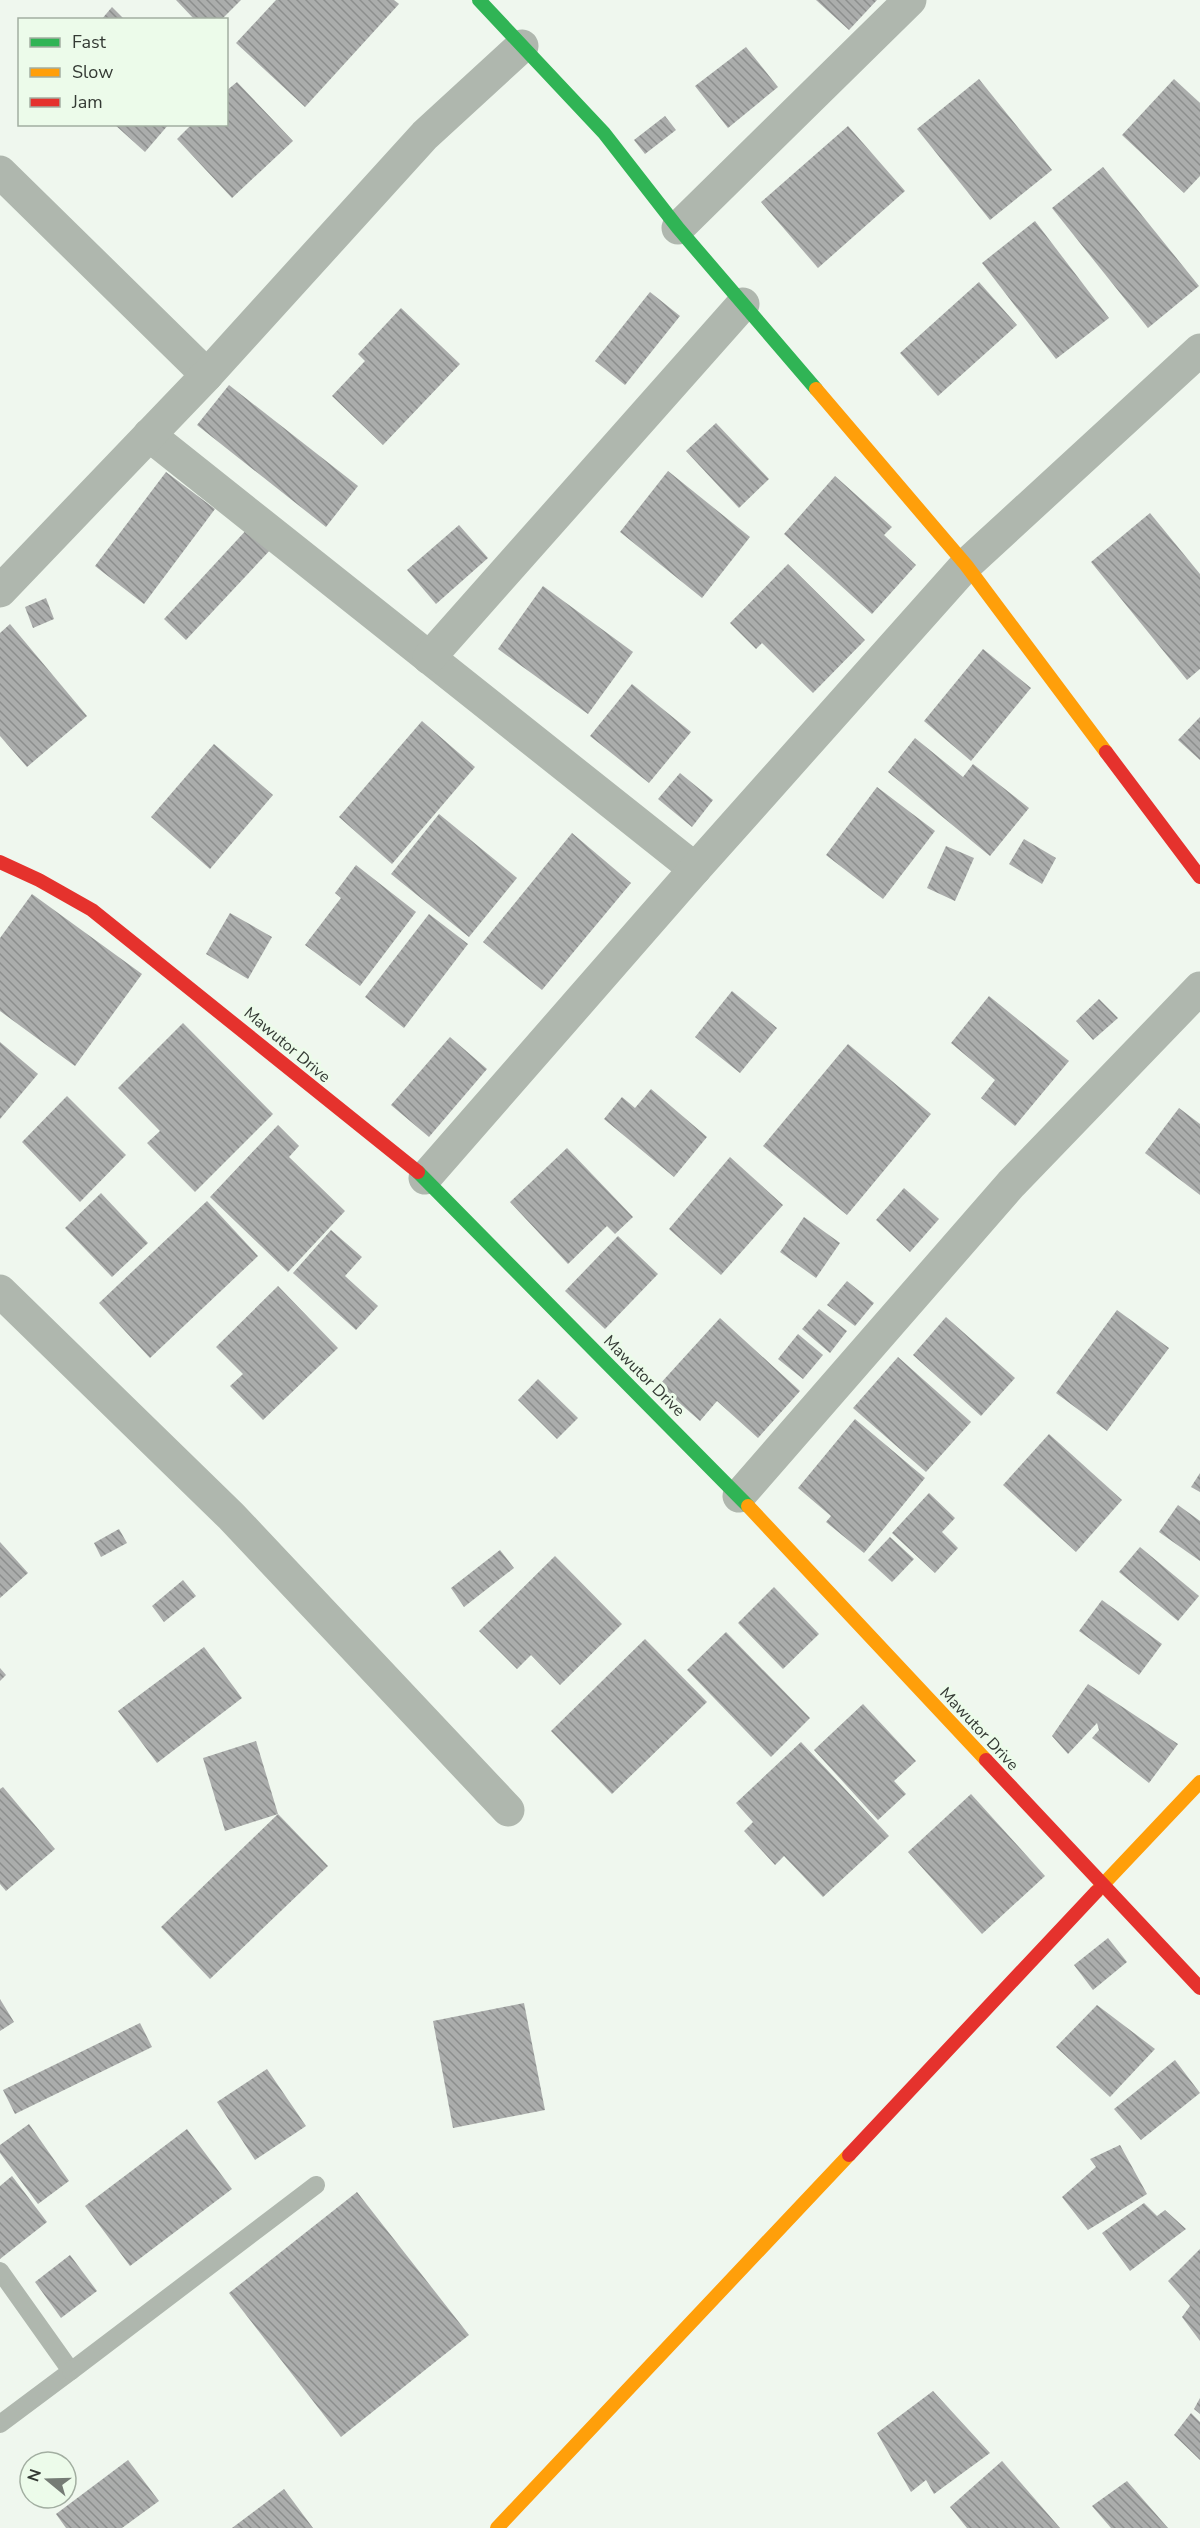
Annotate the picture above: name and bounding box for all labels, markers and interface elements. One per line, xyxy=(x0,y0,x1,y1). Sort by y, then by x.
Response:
legend xyxy=(18,18,228,126)
text: Fast xyxy=(72,30,107,54)
text: Slow xyxy=(72,60,113,84)
text: Jam xyxy=(71,90,103,114)
street label: Mawutor Drive xyxy=(239,1002,335,1088)
street label: Mawutor Drive xyxy=(598,1330,690,1422)
street label: Mawutor Drive xyxy=(935,1682,1023,1776)
north arrow xyxy=(18,2450,78,2510)
text: N xyxy=(22,2466,47,2485)

